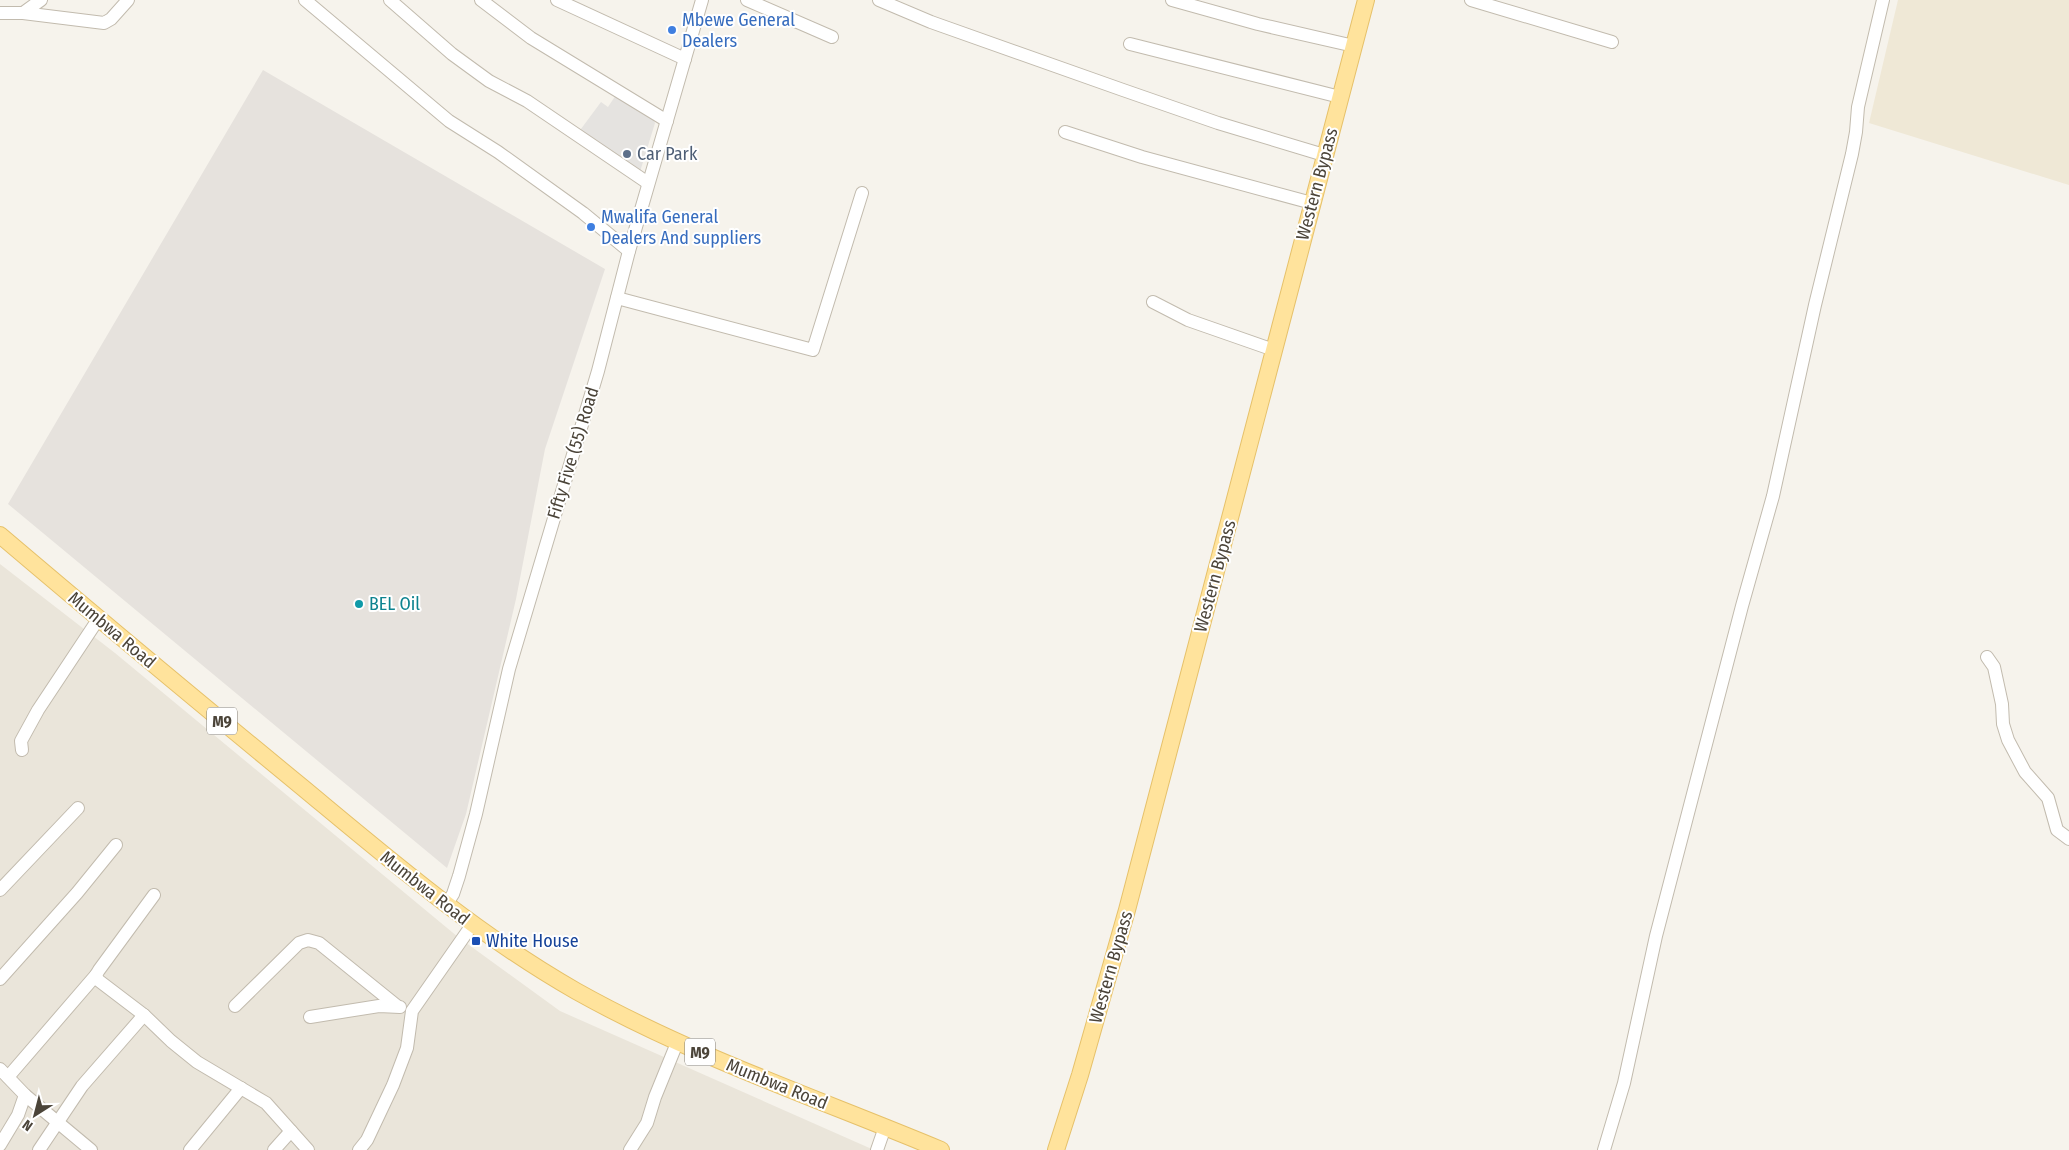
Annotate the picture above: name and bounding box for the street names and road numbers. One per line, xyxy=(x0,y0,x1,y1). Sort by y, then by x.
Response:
street label: Western Bypass xyxy=(1291,125,1343,243)
street label: Fifty Five (55) Road xyxy=(542,384,604,522)
street label: Western Bypass xyxy=(1189,517,1241,635)
street label: Mumbwa Road xyxy=(64,587,160,673)
road number: M9 xyxy=(207,708,237,734)
street label: Mumbwa Road xyxy=(376,846,474,930)
street label: Western Bypass xyxy=(1084,908,1138,1026)
road number: M9 xyxy=(685,1038,715,1066)
street label: Mumbwa Road xyxy=(723,1054,831,1114)

